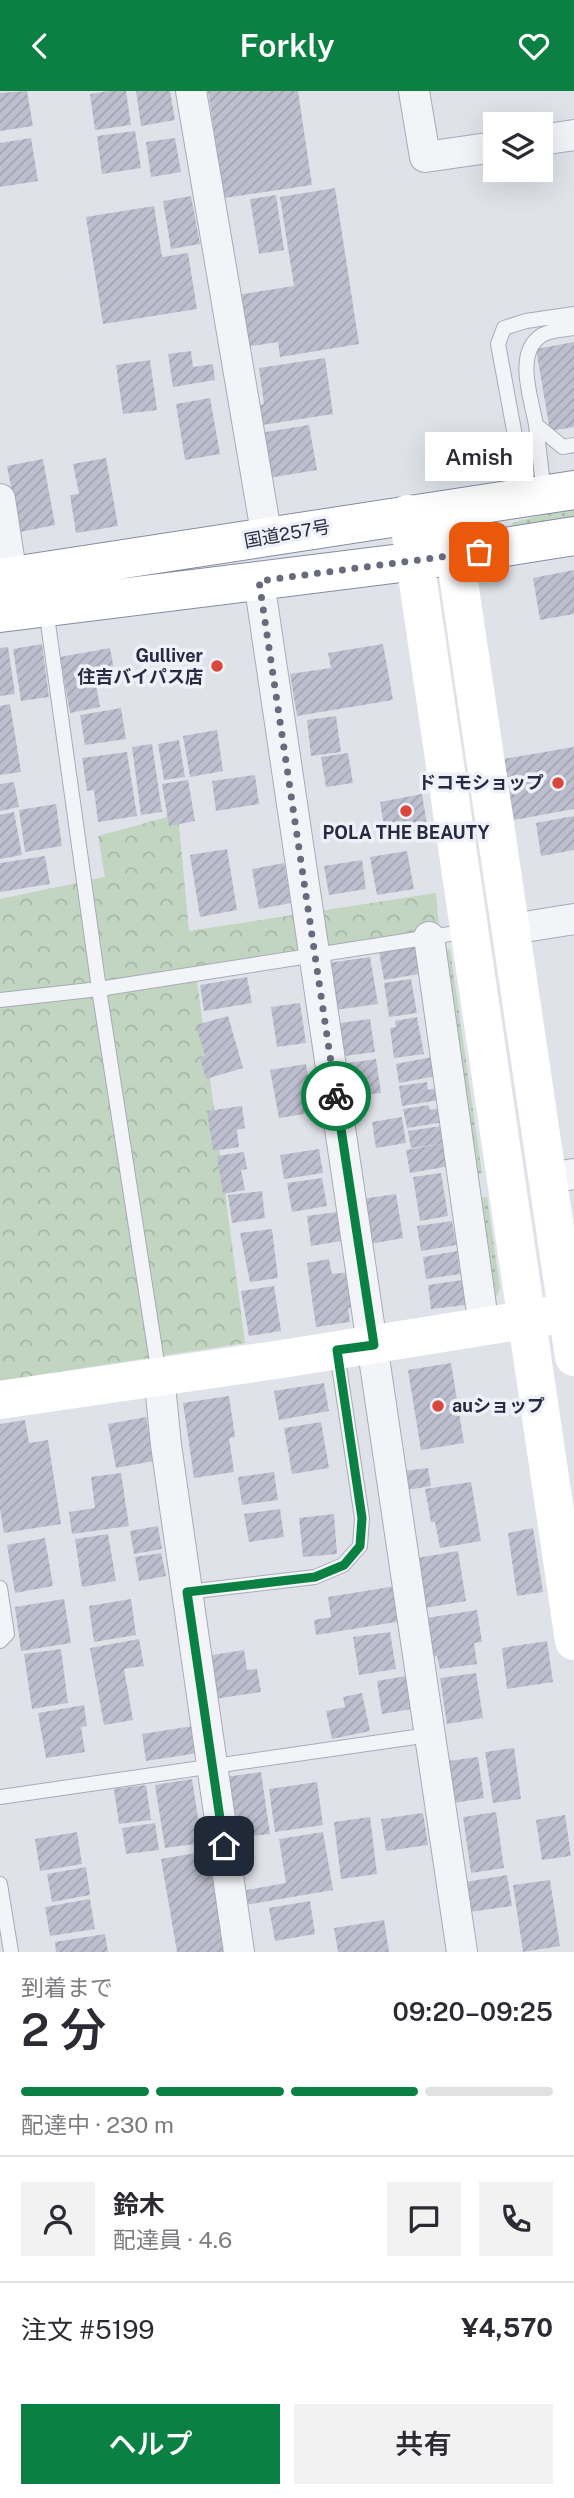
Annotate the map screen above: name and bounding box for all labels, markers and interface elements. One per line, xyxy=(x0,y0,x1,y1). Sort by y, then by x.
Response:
icon: back xyxy=(21,27,59,65)
text: Forkly xyxy=(239,27,335,64)
icon: heart xyxy=(515,27,553,65)
map controls xyxy=(483,112,553,182)
button: layers xyxy=(483,112,553,182)
callout: Amish xyxy=(425,433,533,482)
text: Amish xyxy=(445,443,513,470)
street label: 国道257号 xyxy=(242,516,332,551)
pin xyxy=(449,522,509,582)
icon: bag xyxy=(460,533,498,571)
place label: Gulliver 住吉バイパス店 xyxy=(77,645,204,687)
marker: Gulliver 住吉バイパス店 xyxy=(209,658,225,674)
place label: ドコモショップ xyxy=(418,772,544,793)
marker: ドコモショップ xyxy=(550,775,566,791)
marker: POLA THE BEAUTY xyxy=(398,803,414,819)
place label: POLA THE BEAUTY xyxy=(323,822,489,843)
courier xyxy=(301,1061,371,1131)
icon: bike xyxy=(317,1077,355,1115)
place label: auショップ xyxy=(452,1395,545,1416)
marker: auショップ xyxy=(430,1398,446,1414)
pin xyxy=(194,1816,254,1876)
icon: home xyxy=(205,1827,243,1865)
text: 到着まで xyxy=(21,1974,113,2001)
text: 09:20–09:25 xyxy=(392,1996,553,2027)
text: 2 分 xyxy=(21,2002,106,2056)
text: 配達中 · 230 m xyxy=(21,2111,174,2138)
button: person xyxy=(21,2182,95,2256)
button: chat xyxy=(387,2182,461,2256)
button: phone xyxy=(479,2182,553,2256)
text: 鈴木 xyxy=(113,2189,165,2220)
text: 配達員 · 4.6 xyxy=(113,2226,232,2253)
text: ¥4,570 xyxy=(461,2312,553,2343)
text: 注文 #5199 xyxy=(21,2314,155,2345)
button: ヘルプ xyxy=(21,2404,280,2484)
button: 共有 xyxy=(294,2404,553,2484)

